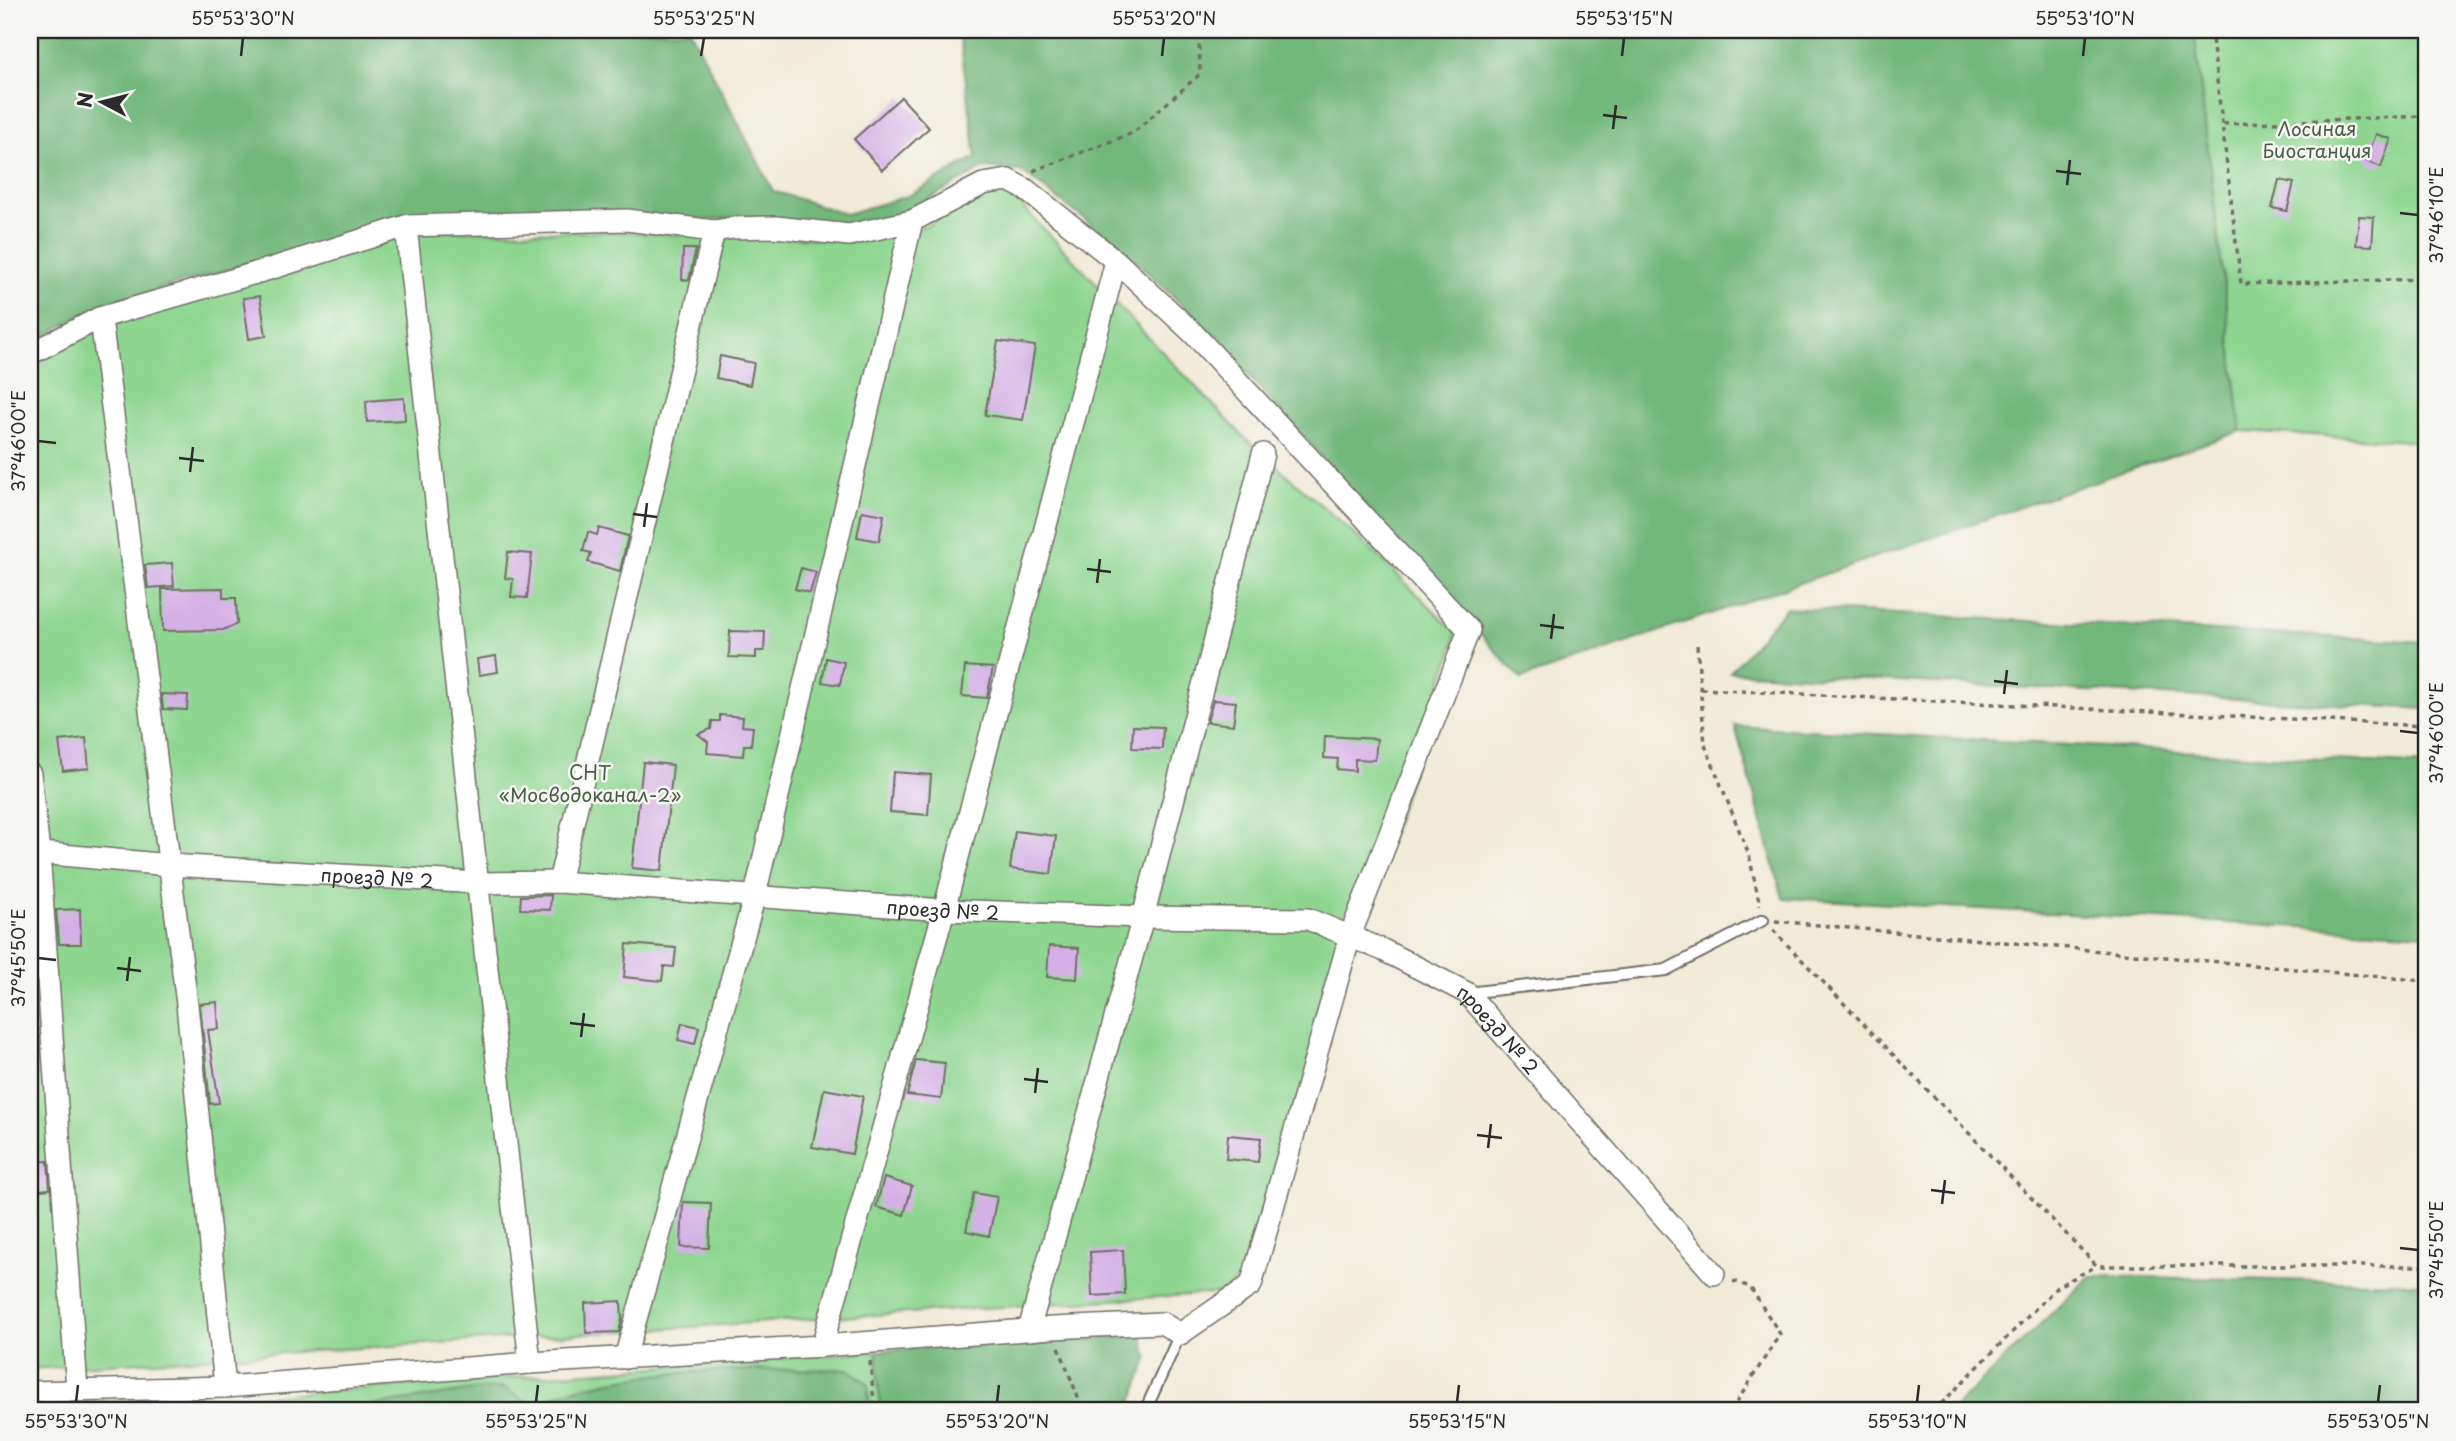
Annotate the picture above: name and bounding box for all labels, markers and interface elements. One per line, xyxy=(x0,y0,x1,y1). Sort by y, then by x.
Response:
text: 55°53'30"N xyxy=(191,4,295,31)
text: 55°53'25"N xyxy=(653,4,755,31)
text: 55°53'20"N xyxy=(1112,4,1216,31)
text: 55°53'15"N xyxy=(1575,4,1673,31)
text: 55°53'10"N xyxy=(2035,4,2135,31)
north arrow xyxy=(66,66,136,136)
text: N xyxy=(69,91,99,109)
park label: Лосиная Биостанция xyxy=(2262,114,2372,164)
text: 37°46'10"E xyxy=(2422,166,2449,264)
text: 37°46'00"E xyxy=(4,390,31,492)
text: 37°46'00"E xyxy=(2422,682,2449,784)
park label: СНТ «Мосводоканал-2» xyxy=(499,758,681,808)
street label: проезд № 2 xyxy=(320,860,434,894)
street label: проезд № 2 xyxy=(886,892,1000,926)
text: 37°45'50"E xyxy=(4,908,31,1008)
street label: проезд № 2 xyxy=(1452,976,1546,1080)
text: 37°45'50"E xyxy=(2422,1200,2449,1300)
text: 55°53'30"N xyxy=(24,1407,128,1434)
text: 55°53'25"N xyxy=(485,1407,587,1434)
text: 55°53'20"N xyxy=(945,1407,1049,1434)
text: 55°53'15"N xyxy=(1408,1407,1506,1434)
text: 55°53'10"N xyxy=(1867,1407,1967,1434)
text: 55°53'05"N xyxy=(2326,1407,2430,1434)

